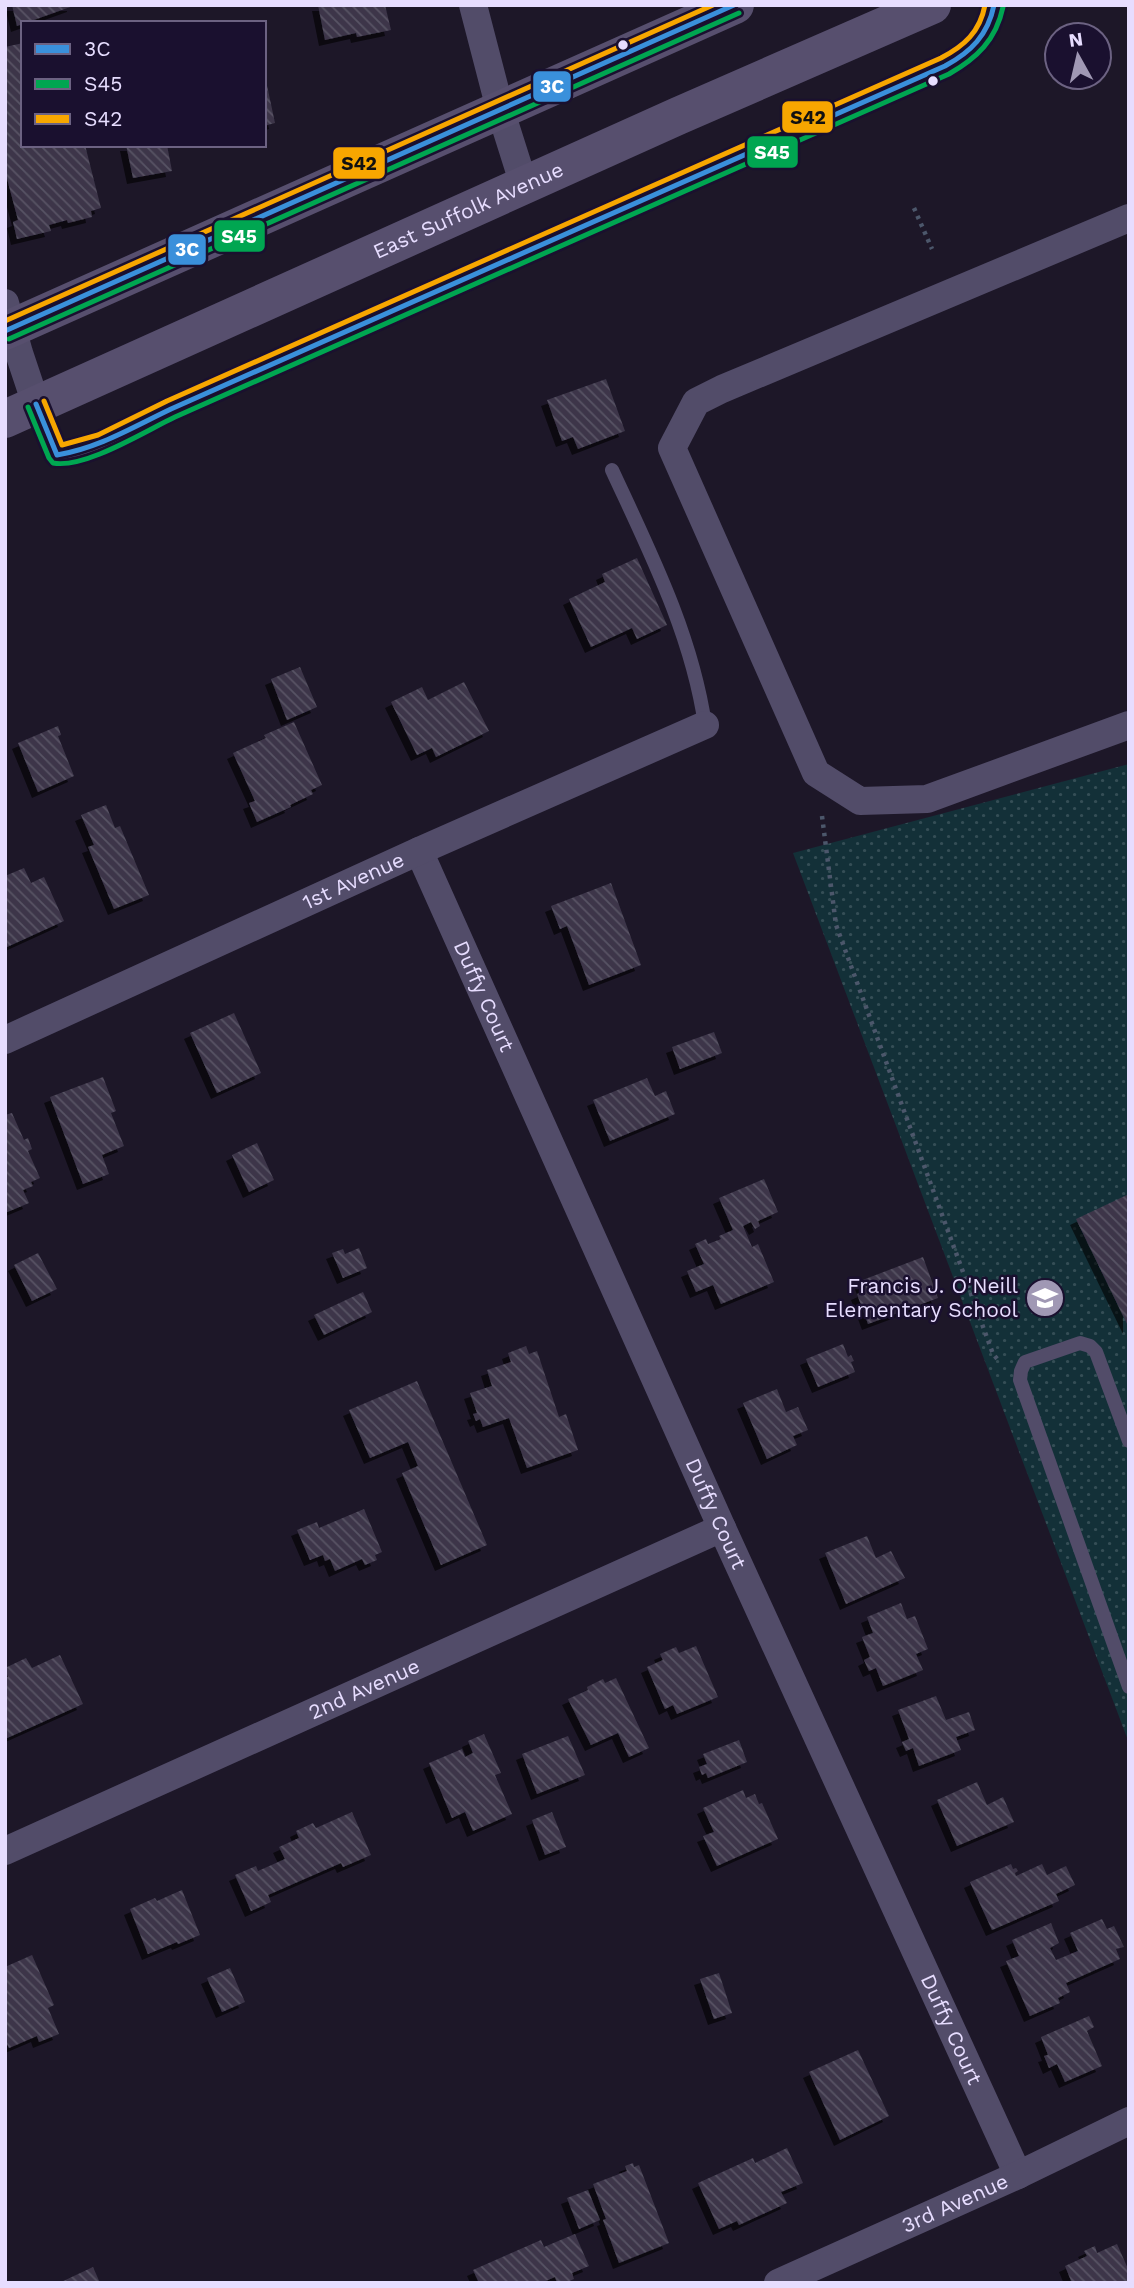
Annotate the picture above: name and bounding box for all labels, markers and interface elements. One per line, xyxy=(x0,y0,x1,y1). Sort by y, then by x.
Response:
legend xyxy=(21,21,266,147)
north arrow xyxy=(1043,21,1113,91)
text: N xyxy=(1067,27,1084,52)
text: 3C xyxy=(84,36,111,61)
unlabelled marker xyxy=(616,38,630,52)
line badge: 3C xyxy=(532,70,572,103)
text: S45 xyxy=(84,71,123,96)
unlabelled marker xyxy=(926,74,940,88)
text: 3C xyxy=(540,75,564,98)
line badge: S42 xyxy=(781,100,834,134)
text: S42 xyxy=(84,106,123,131)
text: S42 xyxy=(790,106,826,129)
line badge: S45 xyxy=(746,135,799,169)
text: S45 xyxy=(754,141,790,164)
line badge: S42 xyxy=(332,146,386,180)
text: S42 xyxy=(341,152,377,175)
street label: East Suffolk Avenue xyxy=(369,156,567,264)
line badge: S45 xyxy=(213,219,266,253)
text: S45 xyxy=(221,225,257,248)
line badge: 3C xyxy=(167,233,207,266)
text: 3C xyxy=(175,238,199,261)
street label: 1st Avenue xyxy=(299,847,408,914)
street label: Duffy Court xyxy=(449,937,520,1055)
place label: Francis J. O'Neill Elementary School xyxy=(825,1273,1019,1322)
school or university icon: Francis J. O'Neill Elementary School xyxy=(1024,1277,1066,1319)
street label: Duffy Court xyxy=(680,1454,752,1573)
street label: 2nd Avenue xyxy=(305,1653,423,1725)
street label: Duffy Court xyxy=(916,1970,988,2089)
street label: 3rd Avenue xyxy=(897,2168,1012,2238)

